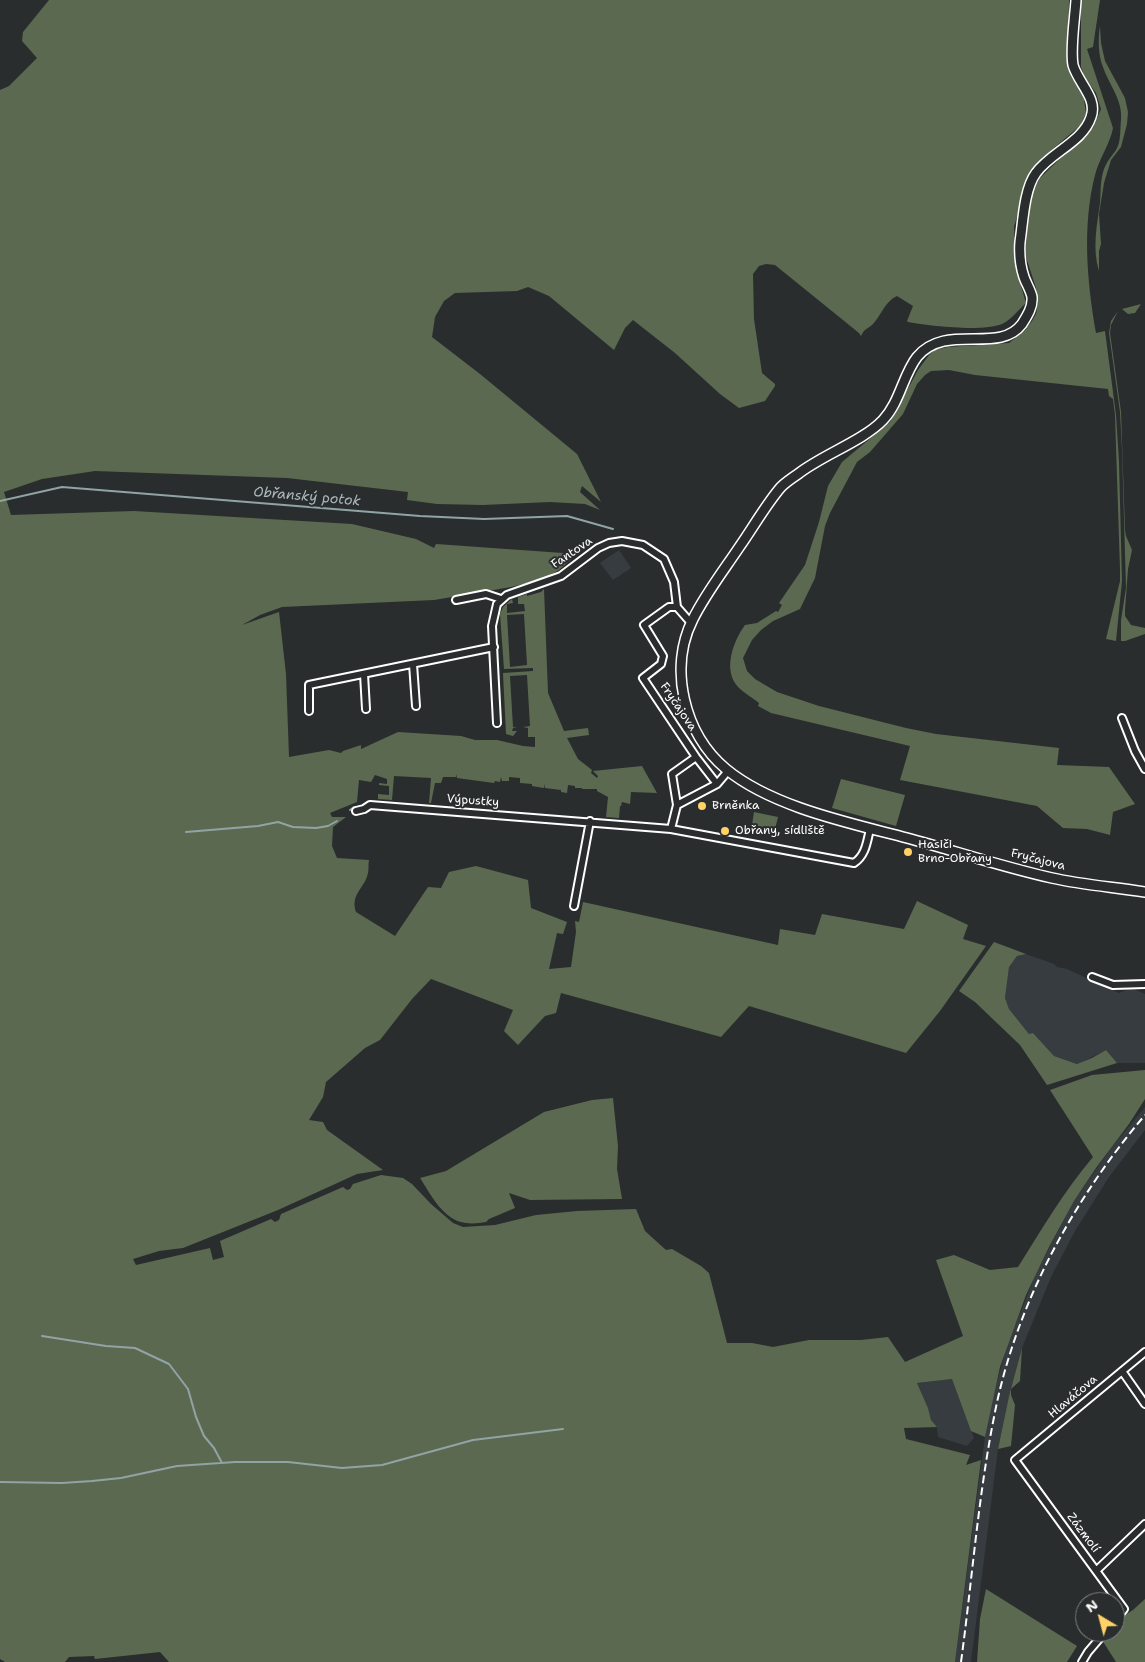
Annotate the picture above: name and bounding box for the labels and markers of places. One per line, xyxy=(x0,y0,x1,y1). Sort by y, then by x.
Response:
place label: Brněnka xyxy=(712,799,760,813)
marker: Brněnka xyxy=(696,800,708,812)
place label: Obřany, sídliště xyxy=(735,824,825,838)
marker: Obřany, sídliště xyxy=(719,825,731,837)
place label: Hasiči Brno-Obřany xyxy=(918,838,992,866)
marker: Hasiči Brno-Obřany xyxy=(902,846,914,858)

